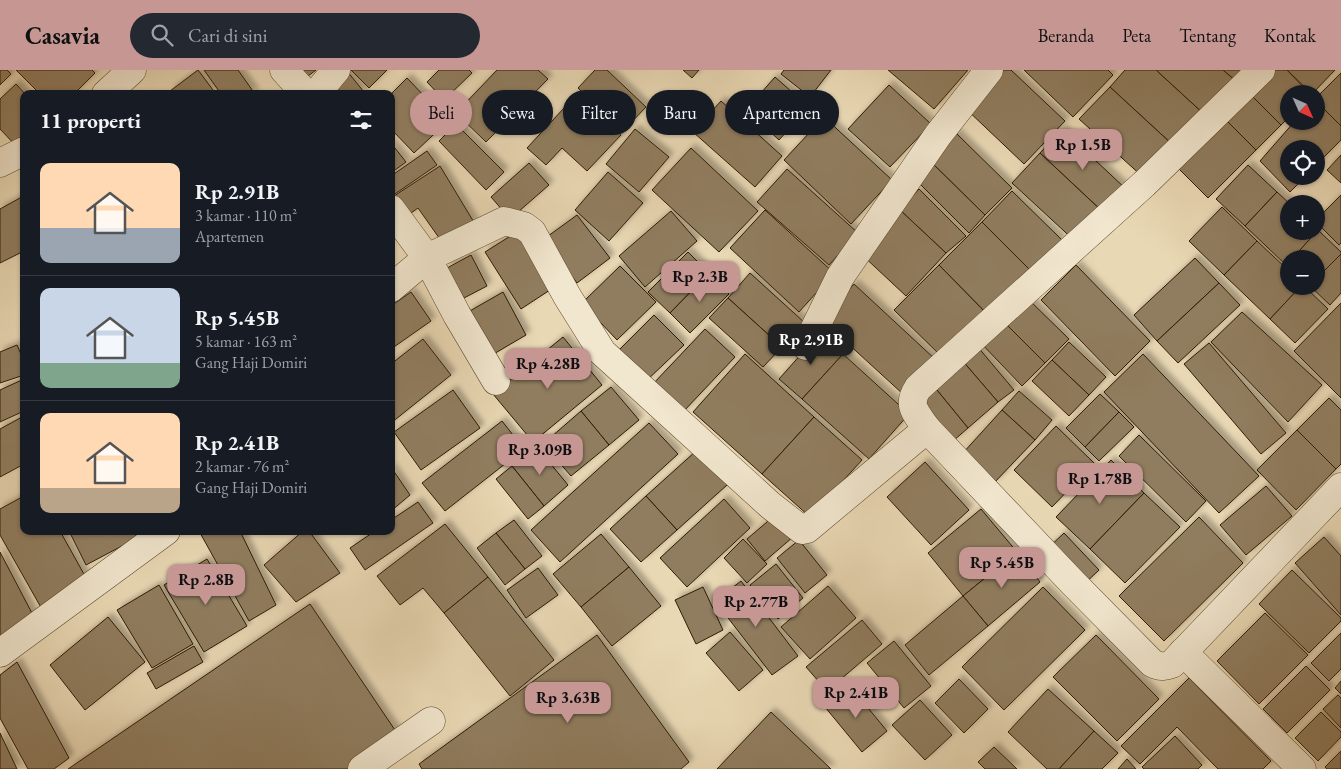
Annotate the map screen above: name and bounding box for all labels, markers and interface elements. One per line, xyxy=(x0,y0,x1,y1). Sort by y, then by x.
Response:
search box xyxy=(130,13,480,58)
text: Casavia xyxy=(25,20,100,51)
icon: search xyxy=(148,21,176,49)
text: Cari di sini xyxy=(188,23,267,48)
text: Beranda xyxy=(1038,24,1094,47)
text: Peta xyxy=(1122,24,1151,47)
text: Tentang xyxy=(1179,24,1236,47)
text: Kontak xyxy=(1264,24,1316,47)
north arrow xyxy=(1280,85,1325,130)
map controls xyxy=(1280,85,1325,295)
chip: Beli xyxy=(410,90,472,135)
chip: Sewa xyxy=(482,90,553,135)
chip: Filter xyxy=(563,90,636,135)
chip: Baru xyxy=(646,90,715,135)
chip: Apartemen xyxy=(725,90,839,135)
icon: filters xyxy=(347,106,375,134)
text: 11 properti xyxy=(40,107,141,134)
pin: Rp 1.5B xyxy=(1037,128,1129,171)
text: Rp 1.5B xyxy=(1055,134,1111,155)
button: locate xyxy=(1280,140,1325,185)
text: Rp 2.91B xyxy=(195,178,279,205)
icon: home xyxy=(80,183,140,243)
button: + xyxy=(1280,195,1325,240)
text: 3 kamar · 110 m² xyxy=(195,205,297,226)
text: Apartemen xyxy=(195,226,264,247)
button: − xyxy=(1280,250,1325,295)
pin: Rp 2.3B xyxy=(654,260,746,303)
text: Rp 2.3B xyxy=(672,266,728,287)
text: Rp 5.45B xyxy=(195,304,279,331)
icon: home xyxy=(80,308,140,368)
pin: Rp 2.91B xyxy=(759,324,863,366)
text: Rp 2.91B xyxy=(779,329,843,350)
text: 5 kamar · 163 m² xyxy=(195,331,297,352)
pin: Rp 4.28B xyxy=(496,348,600,390)
text: Gang Haji Domiri xyxy=(195,352,307,373)
text: Rp 4.28B xyxy=(516,353,580,374)
text: Rp 2.41B xyxy=(195,429,279,456)
icon: home xyxy=(80,433,140,493)
pin: Rp 3.09B xyxy=(488,434,592,476)
text: Rp 3.09B xyxy=(508,439,572,460)
text: 2 kamar · 76 m² xyxy=(195,456,289,477)
pin: Rp 1.78B xyxy=(1048,462,1152,505)
text: Rp 1.78B xyxy=(1068,468,1132,489)
text: Gang Haji Domiri xyxy=(195,477,307,498)
pin: Rp 5.45B xyxy=(950,546,1054,589)
text: Rp 5.45B xyxy=(970,552,1034,573)
pin: Rp 2.8B xyxy=(160,564,252,606)
text: Rp 2.8B xyxy=(178,569,234,590)
pin: Rp 2.77B xyxy=(704,586,808,628)
text: Rp 2.77B xyxy=(724,591,788,612)
pin: Rp 2.41B xyxy=(804,676,908,719)
pin: Rp 3.63B xyxy=(516,682,620,724)
text: Rp 2.41B xyxy=(824,682,888,703)
text: Rp 3.63B xyxy=(536,687,600,708)

